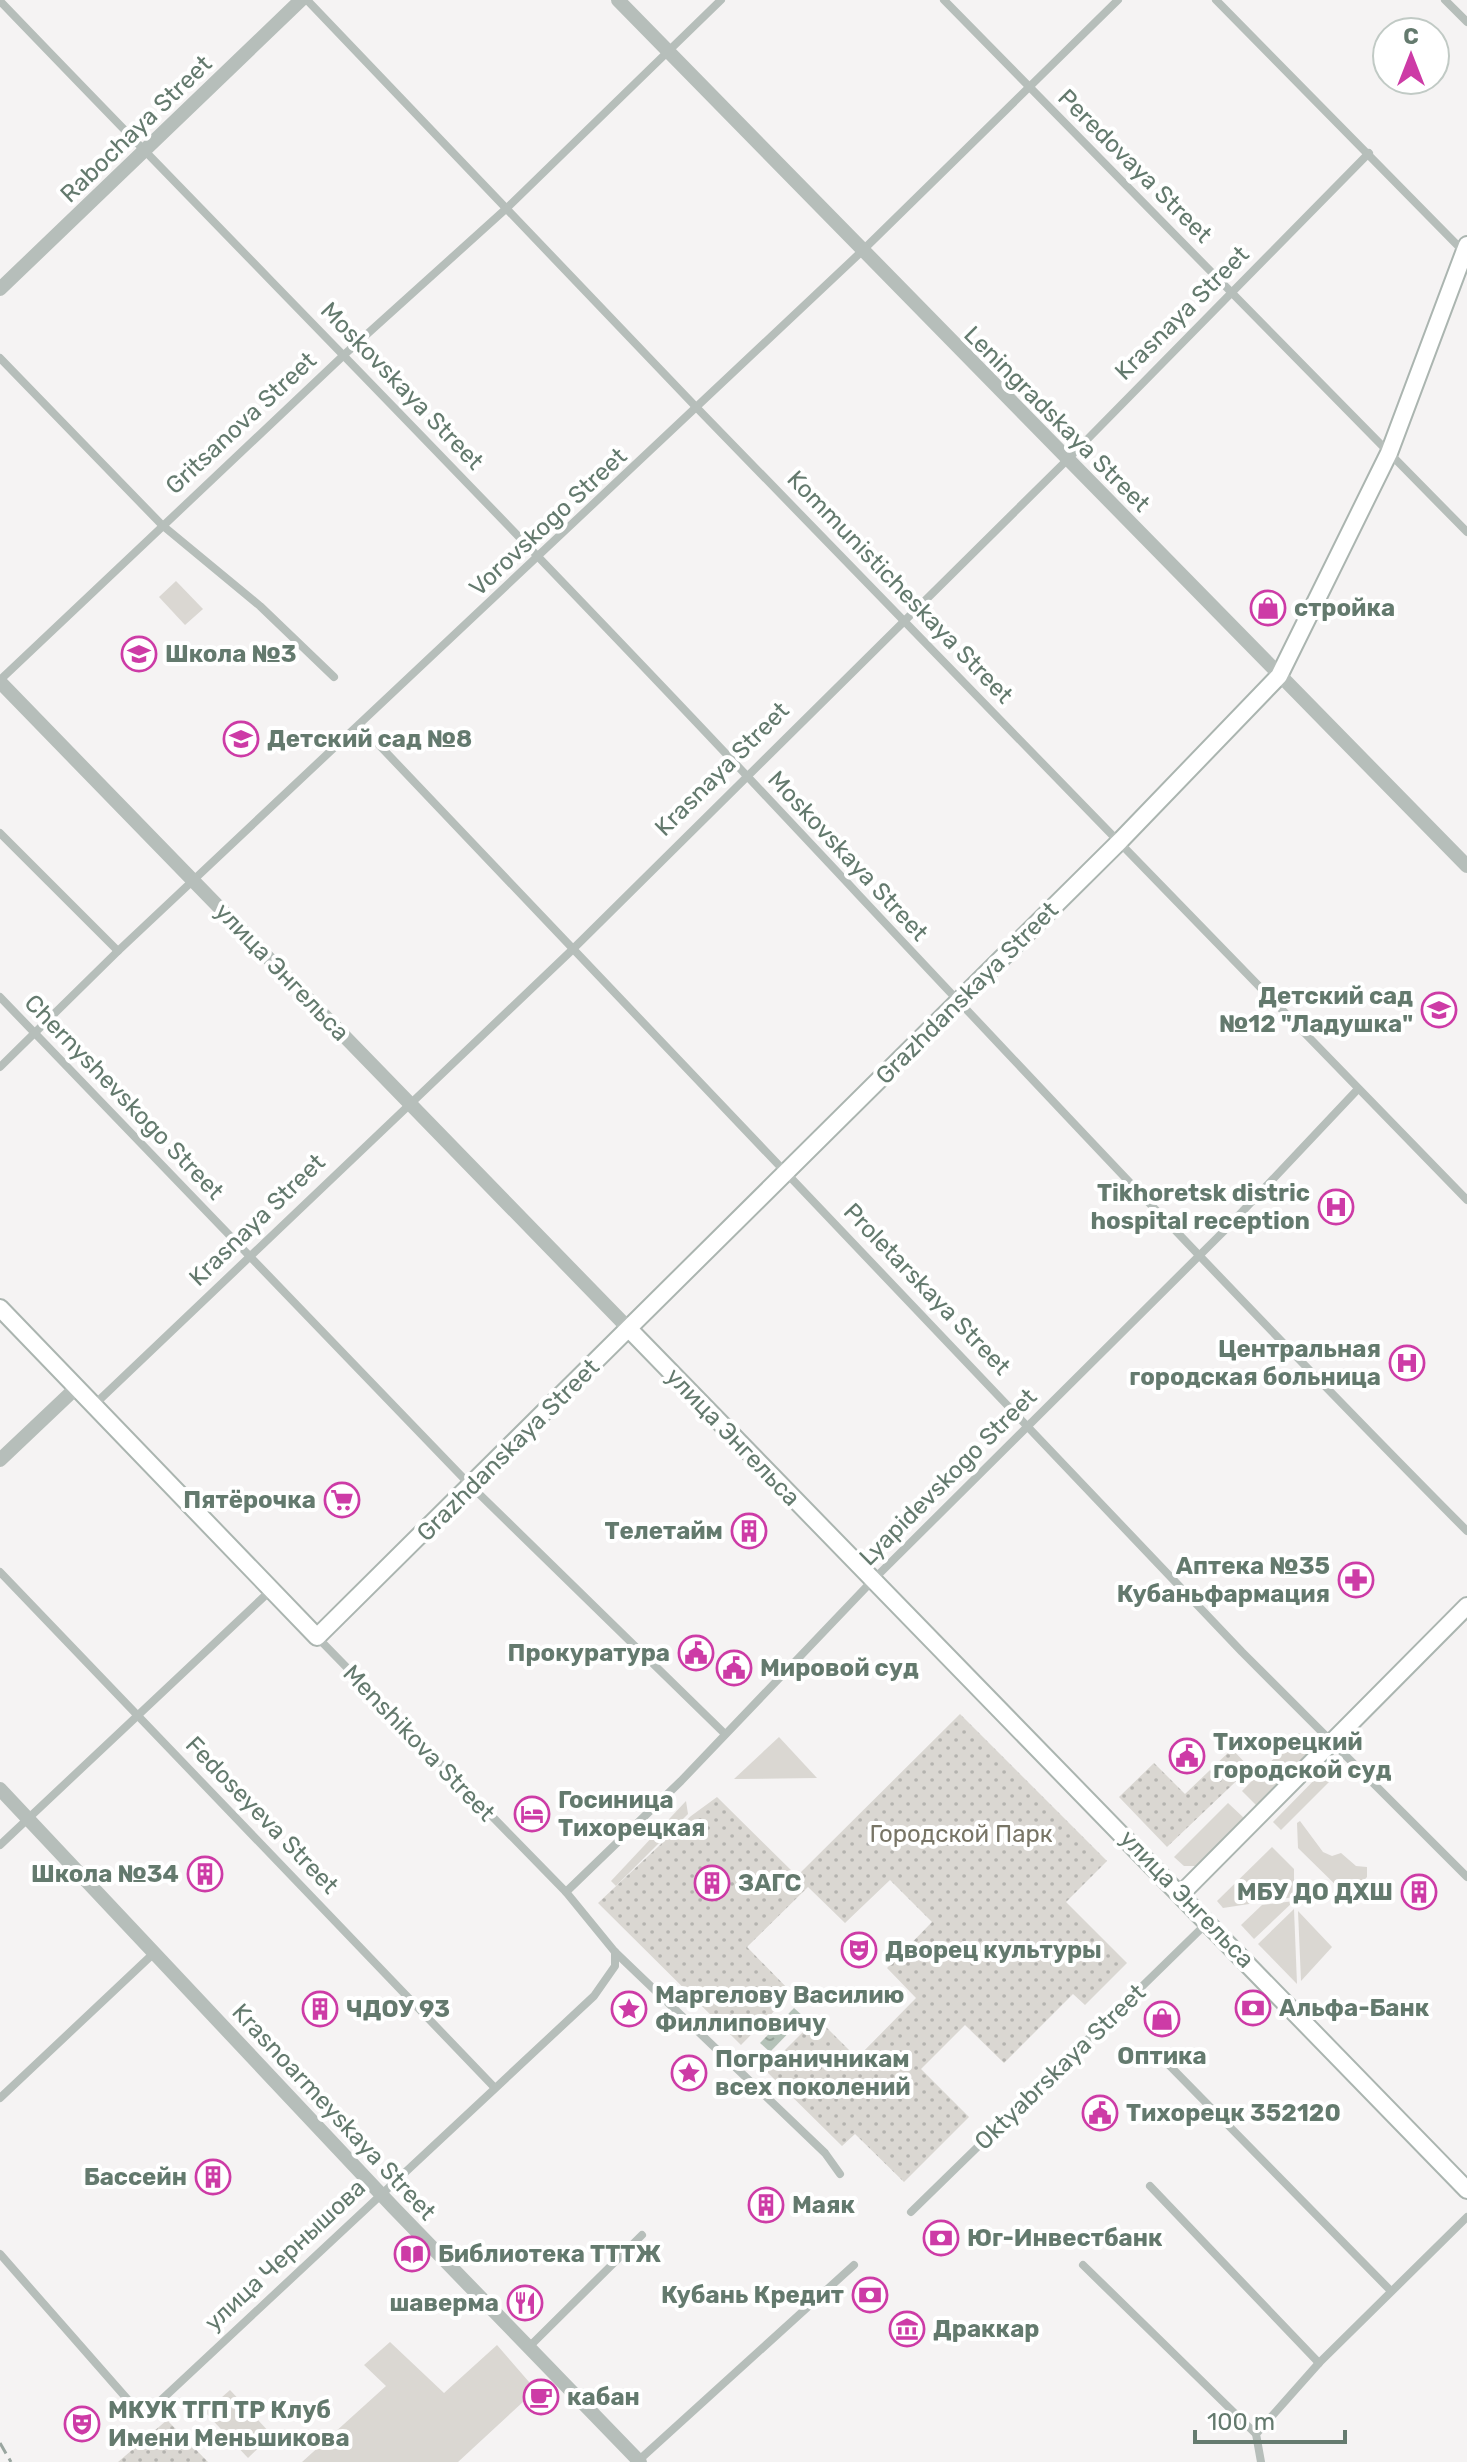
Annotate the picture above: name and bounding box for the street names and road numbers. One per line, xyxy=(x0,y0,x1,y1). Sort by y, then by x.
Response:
street label: Rabochaya Street xyxy=(55,50,217,208)
street label: Peredovaya Street xyxy=(1052,83,1218,249)
street label: Krasnaya Street xyxy=(1109,240,1255,386)
street label: Moskovskaya Street xyxy=(315,297,489,475)
street label: Leningradskaya Street xyxy=(958,320,1156,518)
street label: Gritsanova Street xyxy=(160,346,322,500)
street label: Vorovskogo Street xyxy=(464,442,632,602)
street label: Kommunisticheskaya Street xyxy=(781,465,1019,709)
street label: Krasnaya Street xyxy=(649,696,795,842)
street label: Moskovskaya Street xyxy=(762,765,934,947)
street label: Grazhdanskaya Street xyxy=(870,896,1064,1090)
street label: улица Энгельса xyxy=(209,897,355,1047)
street label: Chernyshevskogo Street xyxy=(19,989,229,1205)
street label: Krasnaya Street xyxy=(183,1148,331,1292)
street label: Proletarskaya Street xyxy=(838,1197,1016,1381)
street label: Grazhdanskaya Street xyxy=(411,1353,605,1547)
street label: улица Энгельса xyxy=(660,1362,806,1512)
street label: Lyapidevskogo Street xyxy=(854,1383,1042,1571)
street label: Menshikova Street xyxy=(337,1659,501,1827)
street label: Fedoseyeva Street xyxy=(180,1731,344,1899)
street label: улица Энгельса xyxy=(1114,1824,1260,1974)
street label: Oktyabrskaya Street xyxy=(969,1978,1151,2156)
street label: Krasnoarmeyskaya Street xyxy=(226,1998,442,2226)
street label: улица Чернышова xyxy=(199,2173,371,2337)

